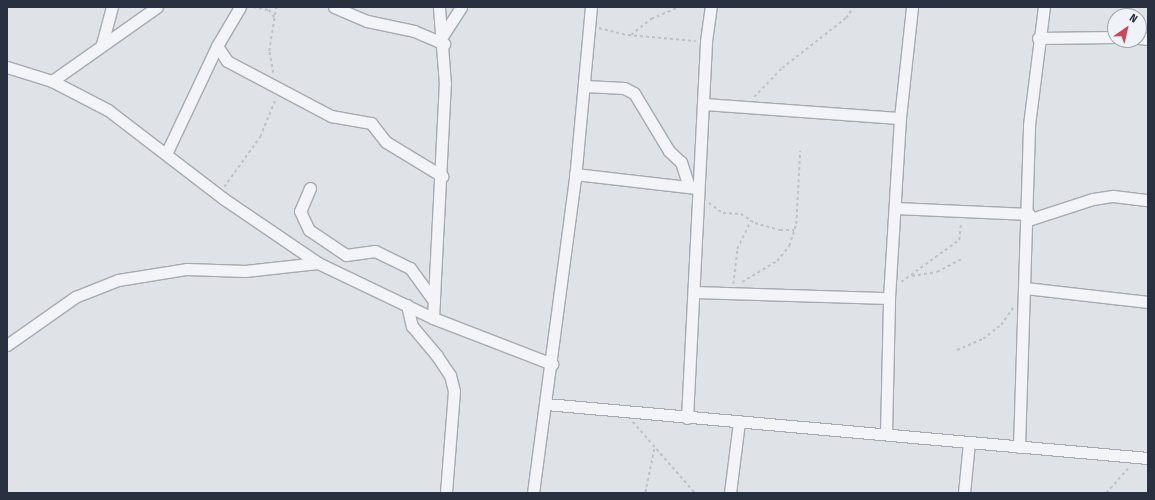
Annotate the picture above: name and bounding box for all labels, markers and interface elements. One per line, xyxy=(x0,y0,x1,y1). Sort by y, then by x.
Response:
north arrow xyxy=(1107,8,1147,48)
text: N xyxy=(1127,11,1140,26)

